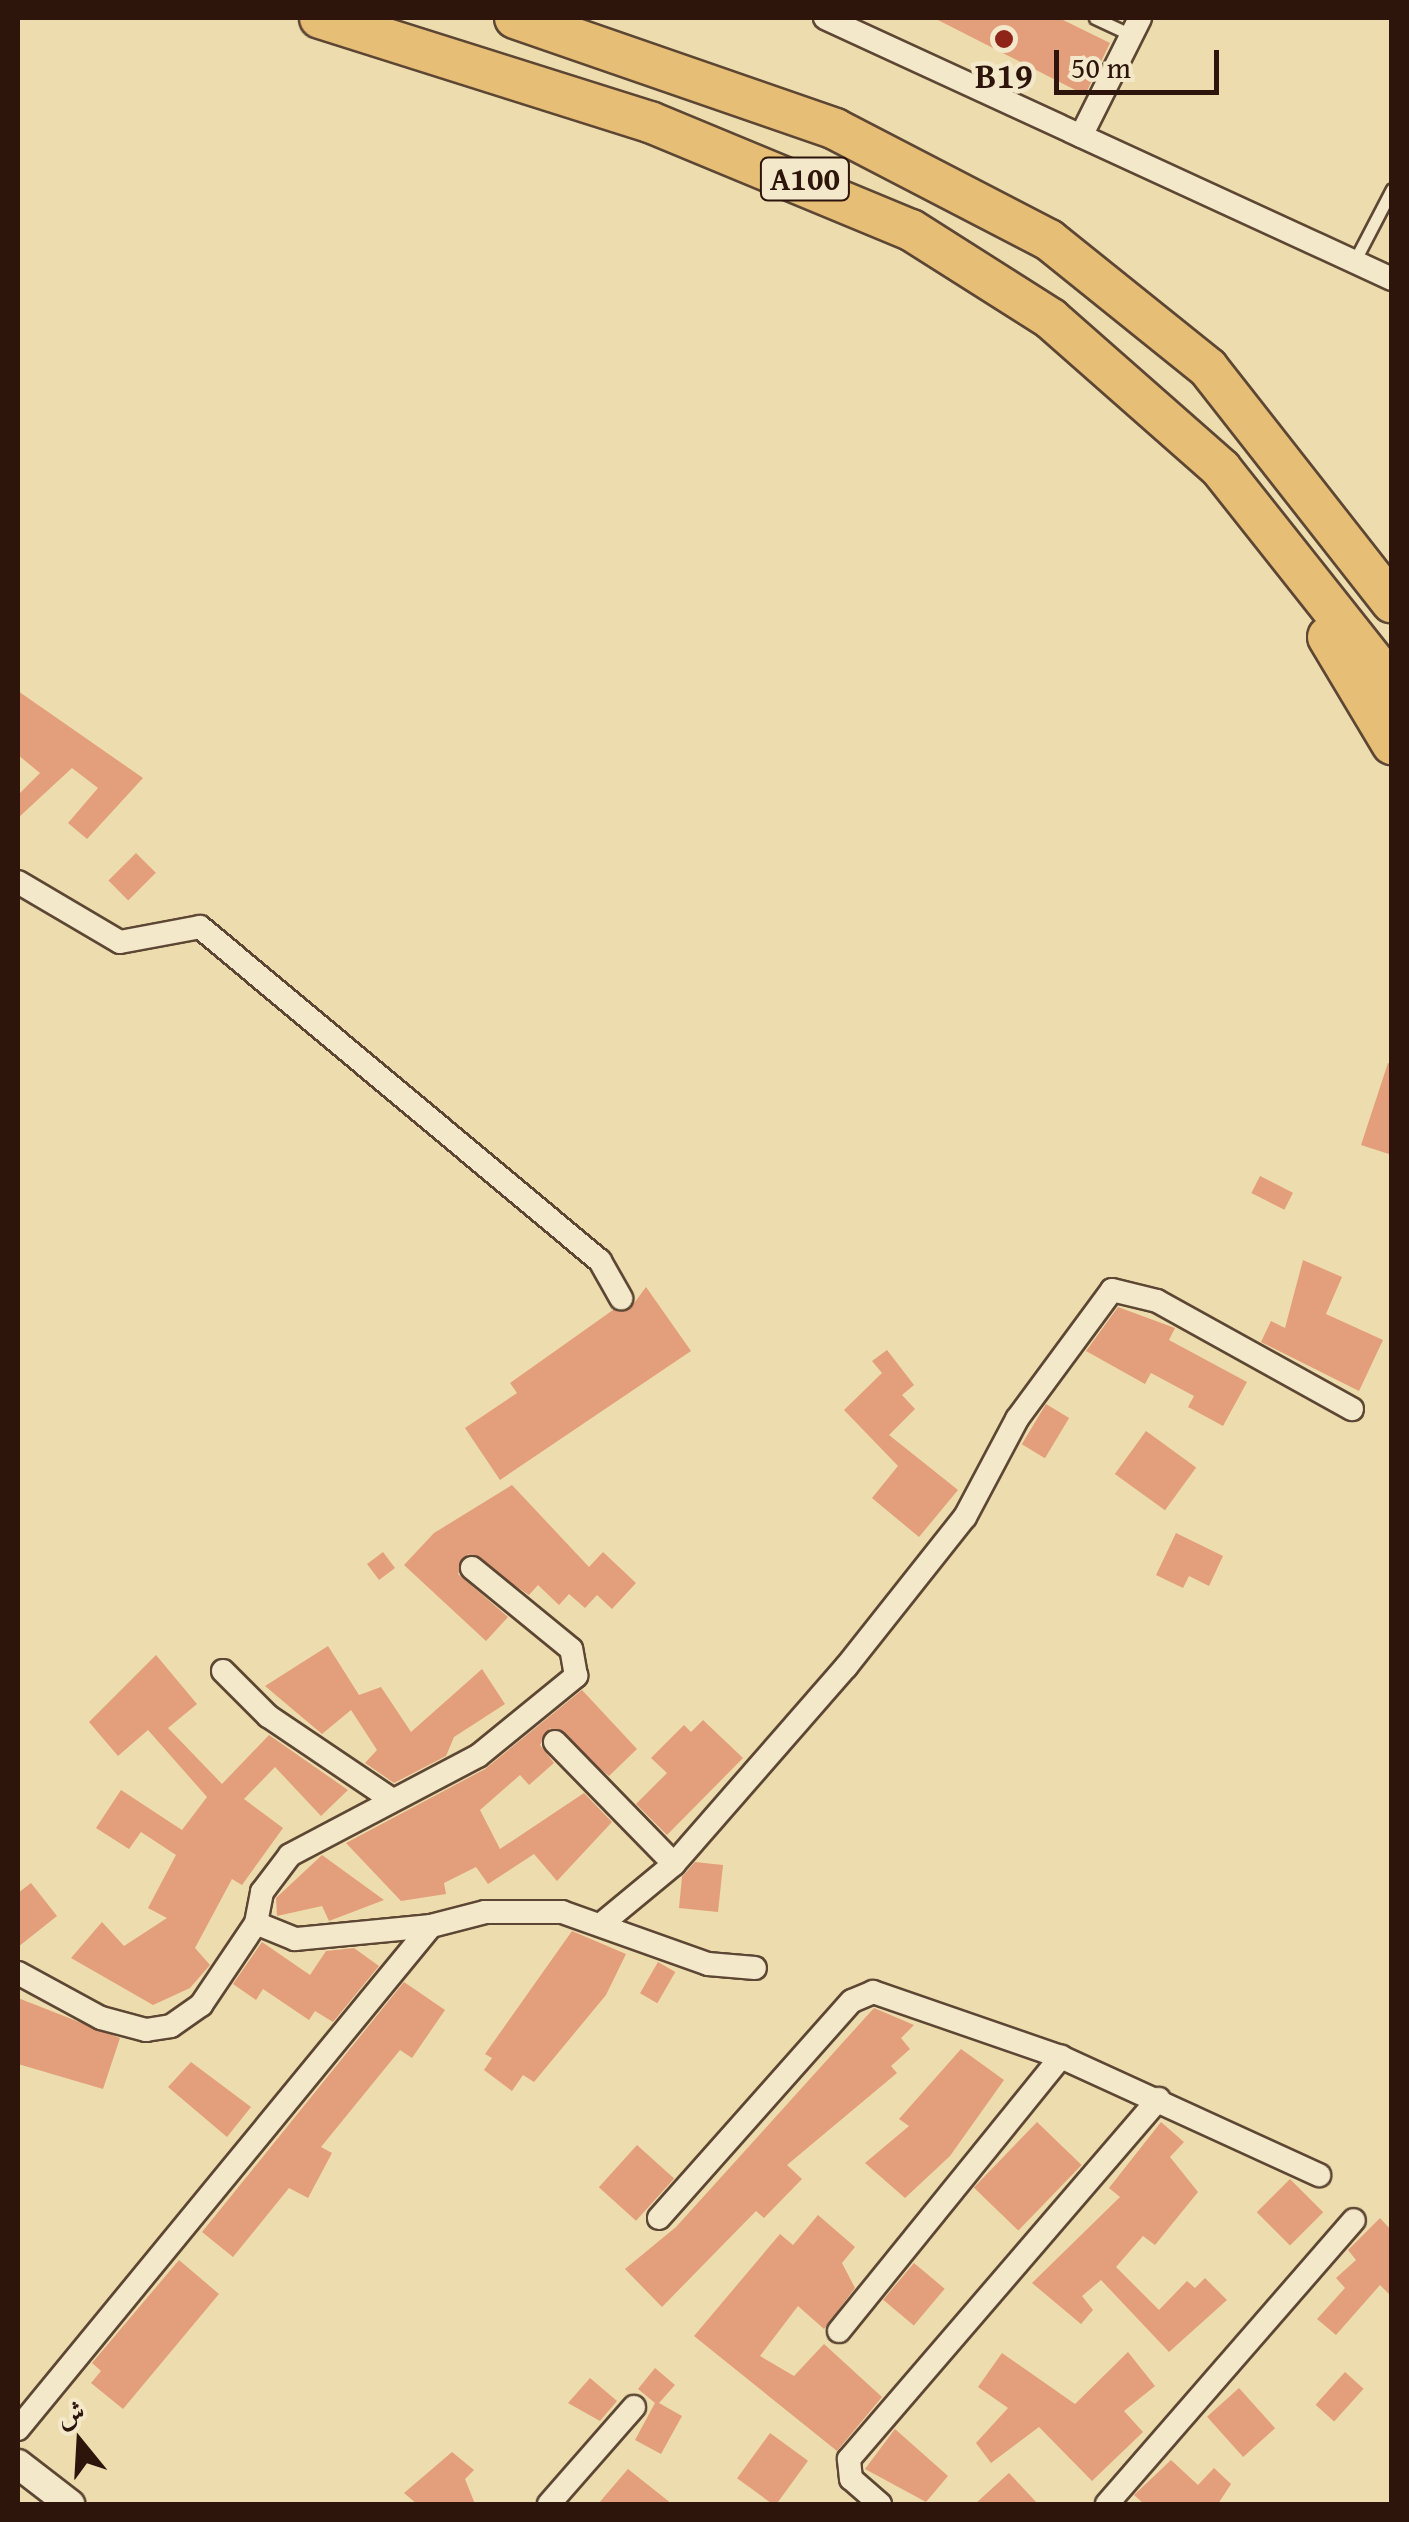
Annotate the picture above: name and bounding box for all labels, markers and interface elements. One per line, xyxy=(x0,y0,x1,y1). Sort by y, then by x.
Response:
marker: B19 xyxy=(993,28,1015,50)
scale bar xyxy=(1059,30,1224,92)
text: 50 m xyxy=(1071,45,1131,89)
place label: B19 xyxy=(975,55,1033,97)
road number: A100 xyxy=(758,152,852,206)
text: ش xyxy=(51,2389,90,2437)
north arrow xyxy=(30,2392,130,2492)

